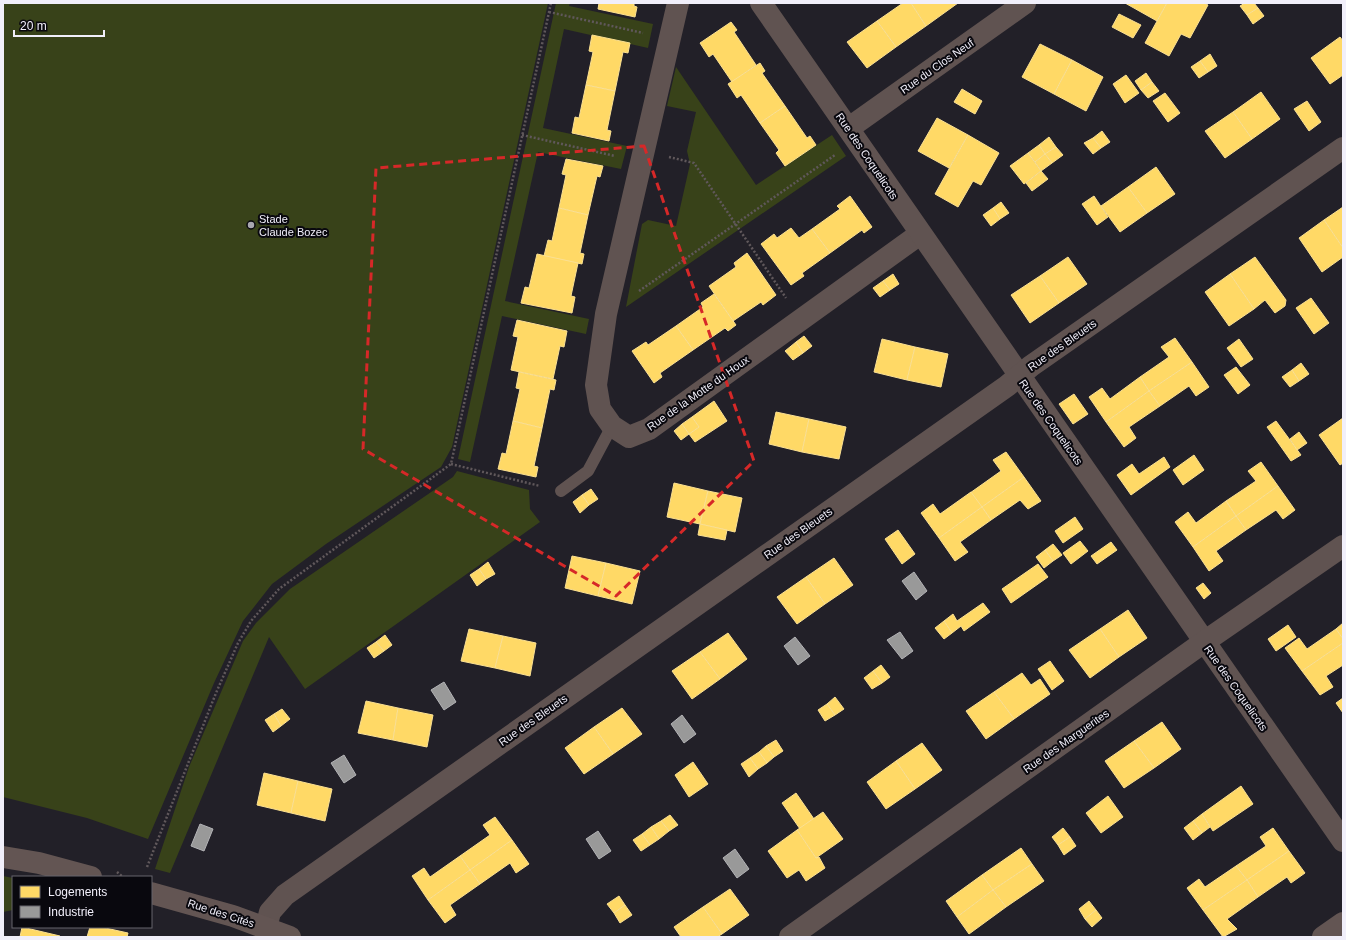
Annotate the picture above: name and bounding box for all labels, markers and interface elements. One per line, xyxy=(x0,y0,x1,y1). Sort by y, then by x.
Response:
scale bar xyxy=(14,12,104,38)
text: 20 m xyxy=(20,19,47,33)
street label: Rue du Clos Neuf xyxy=(898,36,977,96)
street label: Rue des Coquelicots xyxy=(834,111,901,202)
place label: Stade Claude Bozec xyxy=(259,213,328,238)
marker: Stade Claude Bozec xyxy=(246,220,256,230)
street label: Rue des Bleuets xyxy=(1025,317,1099,373)
street label: Rue de la Motte du Houx xyxy=(645,353,752,433)
street label: Rue des Coquelicots xyxy=(1017,377,1085,467)
street label: Rue des Bleuets xyxy=(761,505,835,561)
street label: Rue des Coquelicots xyxy=(1202,643,1270,733)
street label: Rue des Bleuets xyxy=(496,692,570,748)
street label: Rue des Marguerites xyxy=(1021,707,1112,775)
legend xyxy=(12,876,152,928)
text: Logements xyxy=(48,885,107,899)
street label: Rue des Cités xyxy=(186,897,256,930)
text: Industrie xyxy=(48,905,94,919)

